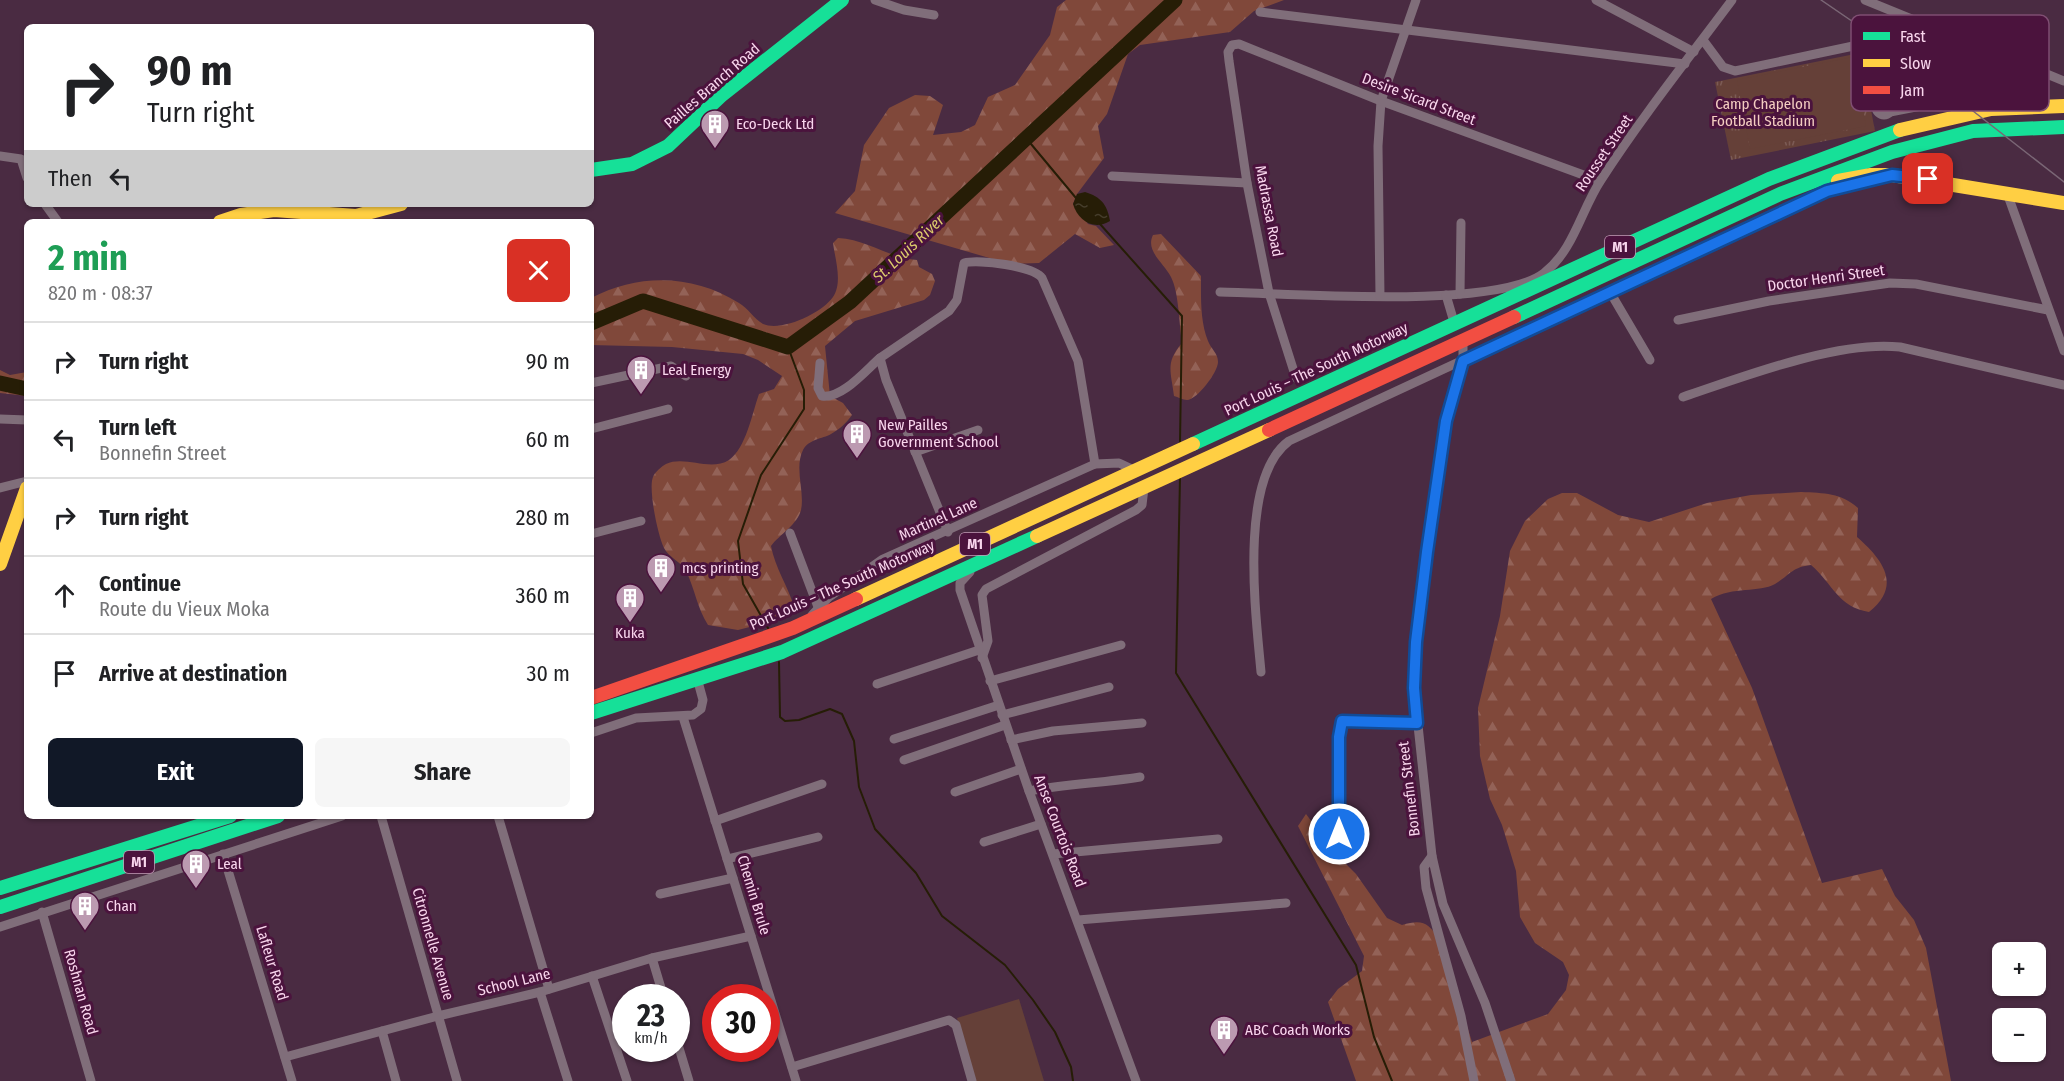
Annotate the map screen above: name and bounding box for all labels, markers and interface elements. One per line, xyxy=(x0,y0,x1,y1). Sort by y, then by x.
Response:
legend xyxy=(1851,15,2049,111)
text: Fast xyxy=(1900,27,1927,46)
street label: Pailles Branch Road xyxy=(661,40,763,132)
text: 90 m xyxy=(147,46,232,96)
icon: right xyxy=(48,48,126,126)
text: Slow xyxy=(1900,54,1931,73)
street label: Desire Sicard Street xyxy=(1360,69,1478,129)
text: Jam xyxy=(1900,81,1925,100)
park label: Camp Chapelon Football Stadium xyxy=(1711,95,1815,130)
text: Turn right xyxy=(147,97,255,129)
building icon: Eco-Deck Ltd xyxy=(699,108,731,150)
street label: Rousset Street xyxy=(1572,111,1636,195)
place label: Eco-Deck Ltd xyxy=(736,115,814,133)
pin xyxy=(1902,153,1953,204)
icon: left xyxy=(104,162,137,195)
icon: arrive xyxy=(1911,162,1944,195)
street label: Madrassa Road xyxy=(1251,164,1287,258)
text: Then xyxy=(48,165,92,192)
water label: St. Louis River xyxy=(868,210,948,287)
text: 2 min xyxy=(48,236,128,280)
road number: M1 xyxy=(1605,236,1635,258)
button: close xyxy=(507,239,570,302)
street label: Doctor Henri Street xyxy=(1766,261,1886,295)
text: 820 m · 08:37 xyxy=(48,281,153,305)
street label: Port Louis – The South Motorway xyxy=(1221,318,1411,420)
icon: right xyxy=(48,345,81,378)
text: Turn right xyxy=(99,348,188,375)
text: 90 m xyxy=(526,348,570,375)
building icon: Leal Energy xyxy=(625,354,657,396)
place label: Leal Energy xyxy=(662,361,732,379)
text: Turn left xyxy=(99,414,177,441)
place label: New Pailles Government School xyxy=(878,416,998,451)
building icon: New Pailles Government School xyxy=(841,418,873,460)
icon: left xyxy=(48,423,81,456)
text: 60 m xyxy=(526,426,570,453)
text: Bonnefin Street xyxy=(99,441,226,465)
street label: Martinel Lane xyxy=(896,494,980,544)
icon: right xyxy=(48,501,81,534)
text: Turn right xyxy=(99,504,188,531)
text: 280 m xyxy=(516,504,570,531)
road number: M1 xyxy=(960,533,990,555)
street label: Port Louis – The South Motorway xyxy=(747,536,937,634)
building icon: mcs printing xyxy=(645,552,677,594)
place label: mcs printing xyxy=(682,559,758,577)
text: Continue xyxy=(99,570,181,597)
icon: ahead xyxy=(48,579,81,612)
text: 360 m xyxy=(516,582,570,609)
building icon: Kuka xyxy=(614,582,646,624)
text: Route du Vieux Moka xyxy=(99,597,270,621)
place label: Kuka xyxy=(615,624,645,642)
icon: arrive xyxy=(48,657,81,690)
text: Arrive at destination xyxy=(99,660,287,687)
text: 30 m xyxy=(527,660,570,687)
button: Exit xyxy=(48,738,303,807)
button: Share xyxy=(315,738,570,807)
street label: Bonnefin Street xyxy=(1394,740,1424,837)
street label: Anse Courtois Road xyxy=(1030,772,1090,890)
position arrow xyxy=(1307,802,1371,866)
building icon: Leal xyxy=(180,848,212,890)
road number: M1 xyxy=(124,851,154,873)
street label: Chemin Brule xyxy=(733,853,775,937)
place label: Leal xyxy=(217,855,242,873)
street label: Citronnelle Avenue xyxy=(408,886,458,1002)
building icon: Chan xyxy=(69,890,101,932)
place label: Chan xyxy=(106,897,137,915)
street label: Lafleur Road xyxy=(252,923,292,1003)
map controls xyxy=(1992,942,2046,1062)
button: + xyxy=(1992,942,2046,996)
street label: Roshnan Road xyxy=(60,947,102,1037)
street label: School Lane xyxy=(476,964,552,1000)
speed limit sign: 30 xyxy=(702,984,780,1062)
text: 23 xyxy=(637,998,665,1034)
button: − xyxy=(1992,1008,2046,1062)
building icon: ABC Coach Works xyxy=(1208,1014,1240,1056)
place label: ABC Coach Works xyxy=(1245,1021,1350,1039)
text: km/h xyxy=(634,1029,668,1047)

